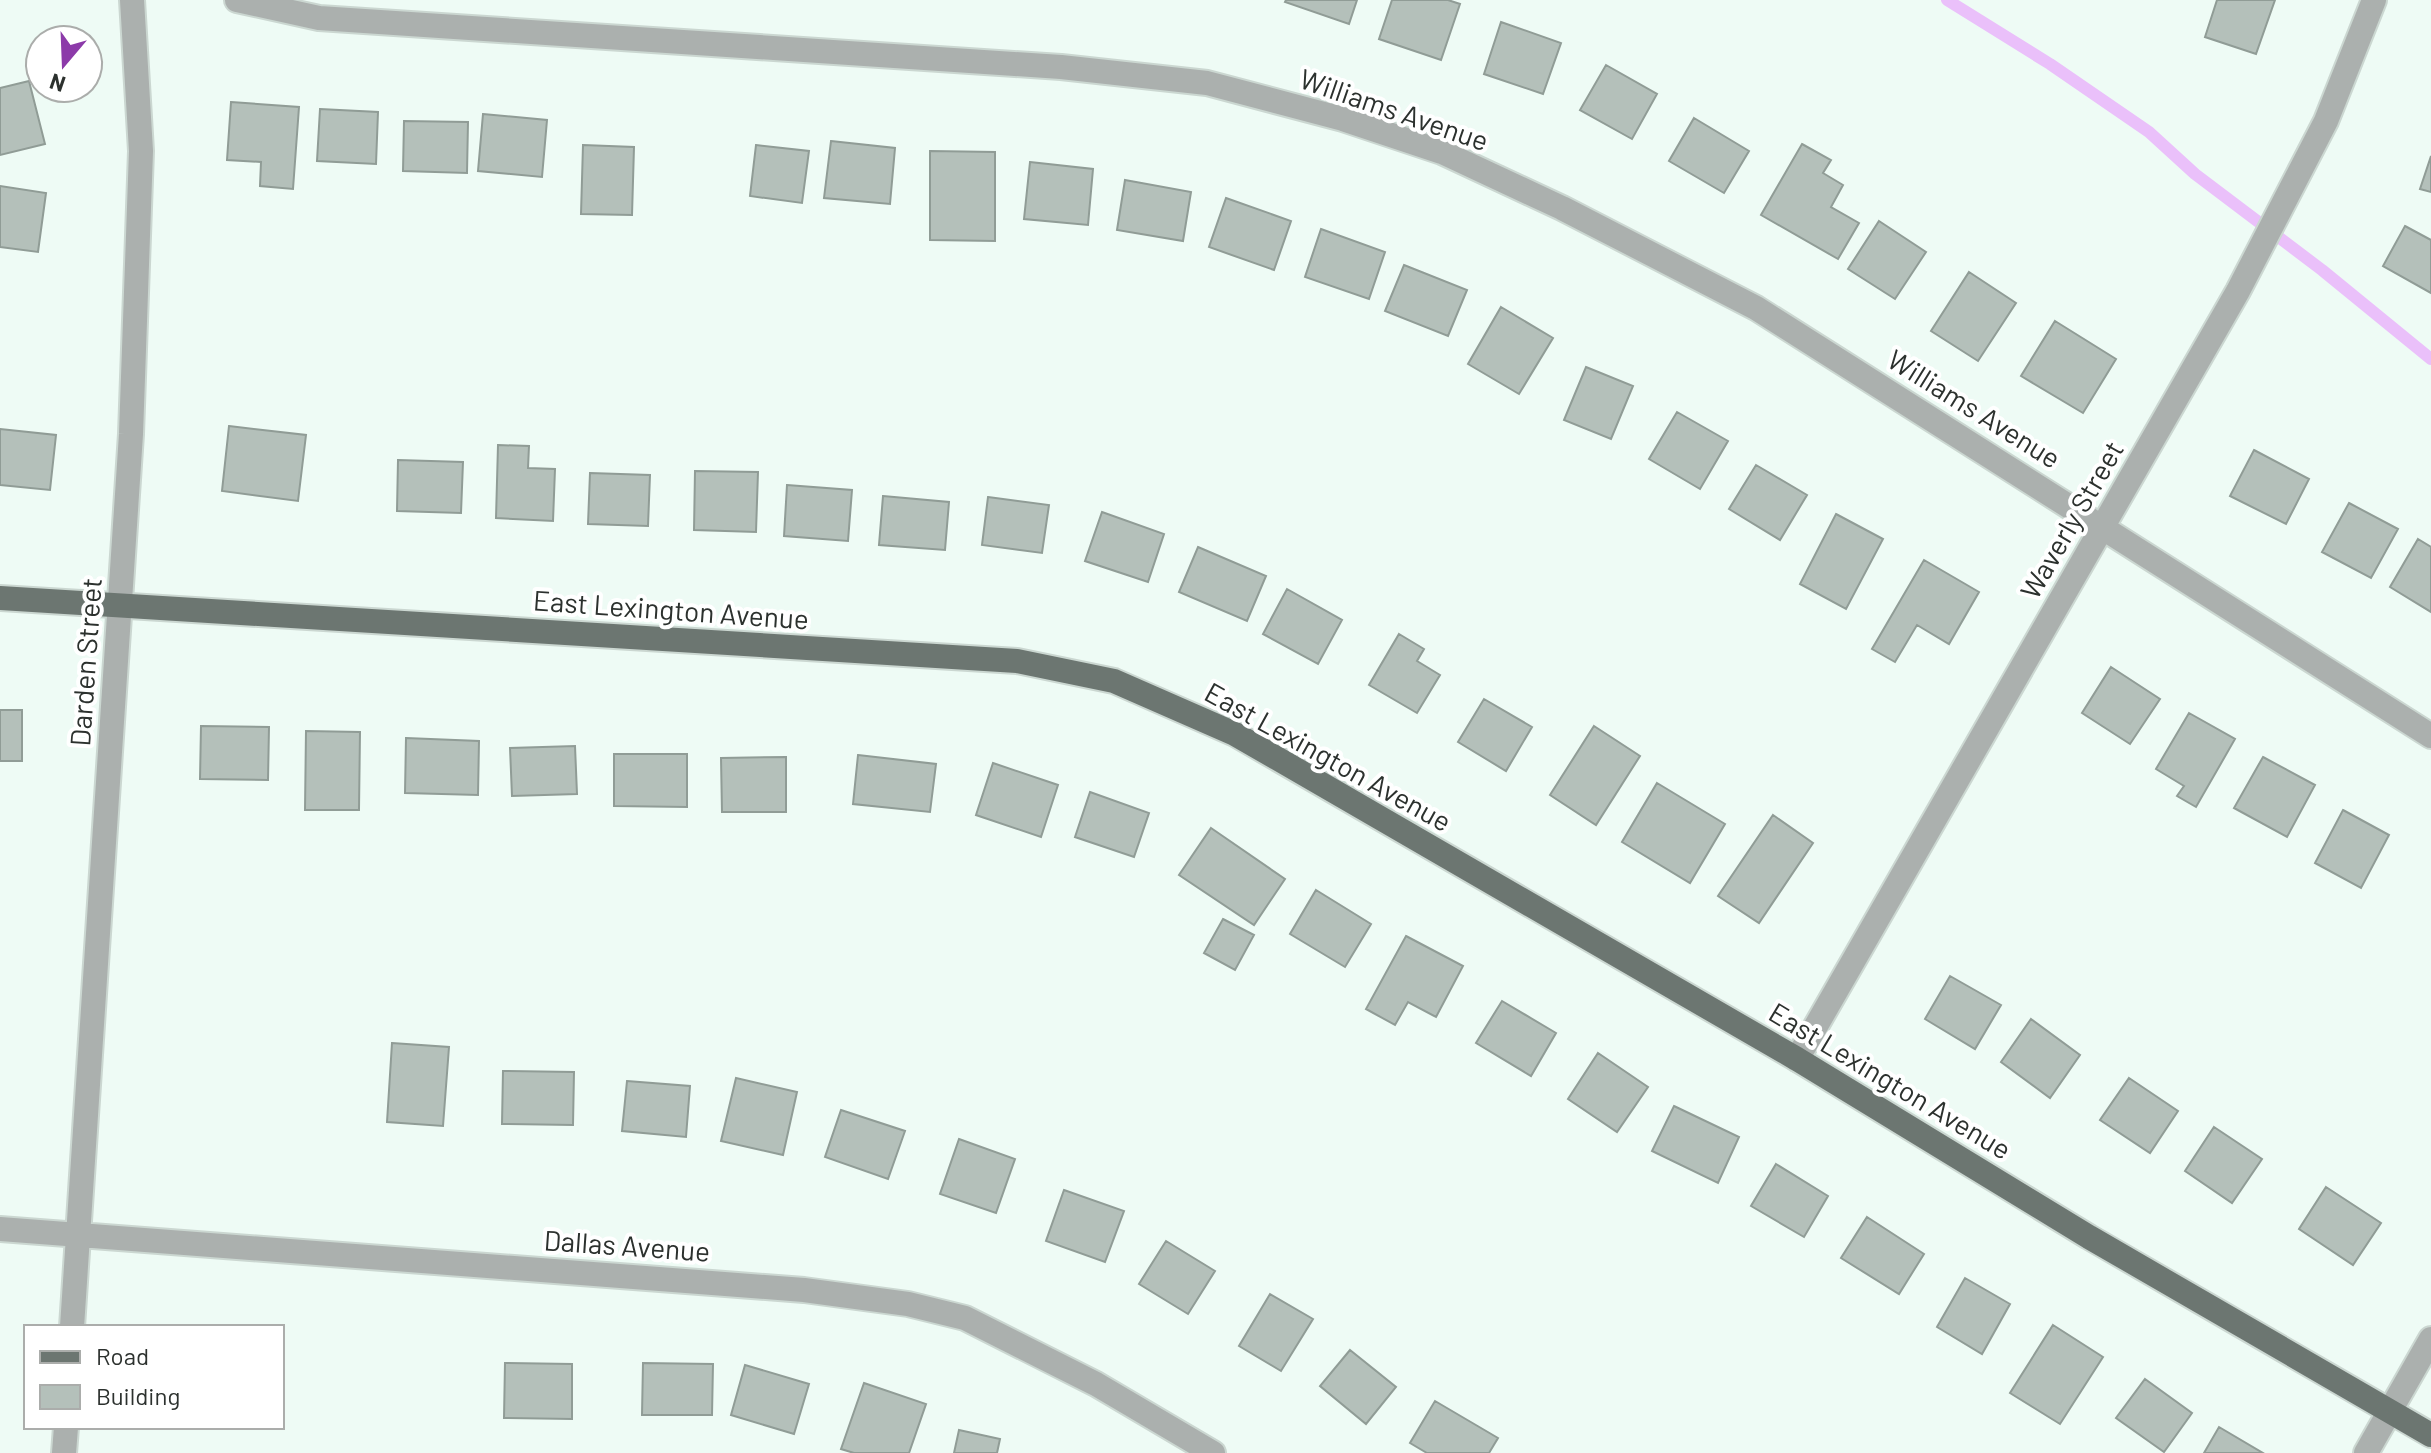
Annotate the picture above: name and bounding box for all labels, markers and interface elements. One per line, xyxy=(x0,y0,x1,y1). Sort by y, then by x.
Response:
north arrow xyxy=(24,24,104,104)
street label: Williams Avenue xyxy=(1296,61,1493,157)
text: N xyxy=(46,69,68,99)
street label: Williams Avenue xyxy=(1882,341,2067,475)
street label: Waverly Street xyxy=(2012,434,2130,605)
street label: Darden Street xyxy=(62,577,108,747)
street label: East Lexington Avenue xyxy=(532,582,810,636)
street label: East Lexington Avenue xyxy=(1199,674,1458,838)
street label: East Lexington Avenue xyxy=(1763,994,2018,1166)
street label: Dallas Avenue xyxy=(543,1222,711,1268)
legend xyxy=(24,1325,284,1429)
text: Road xyxy=(96,1341,149,1370)
text: Building xyxy=(96,1381,180,1410)

